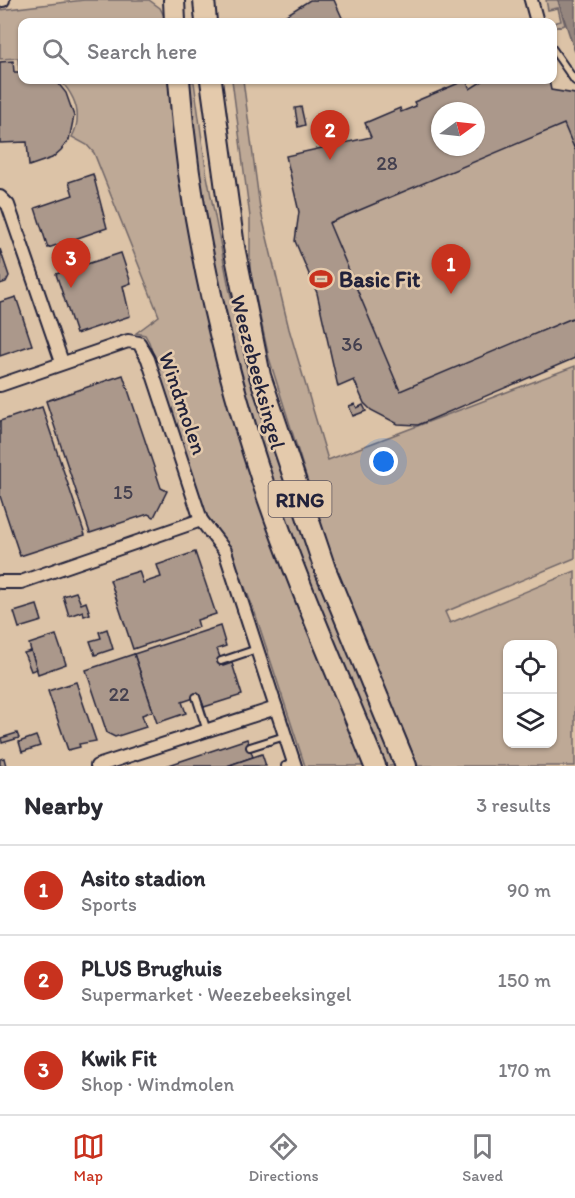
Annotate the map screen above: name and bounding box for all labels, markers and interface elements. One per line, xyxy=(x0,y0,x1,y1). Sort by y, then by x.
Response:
search box xyxy=(18,18,557,84)
icon: search xyxy=(39,35,72,68)
text: Search here xyxy=(87,38,197,65)
north arrow xyxy=(431,102,485,156)
pin: 2 xyxy=(310,110,350,160)
house number: 28 xyxy=(376,151,398,175)
pin: 3 xyxy=(52,238,90,288)
pin: 1 xyxy=(432,244,470,294)
sports icon: Basic Fit xyxy=(308,266,334,292)
place label: Basic Fit xyxy=(339,266,421,293)
street label: Weezebeeksingel xyxy=(224,292,292,452)
house number: 36 xyxy=(341,332,363,356)
street label: Windmolen xyxy=(153,348,213,458)
your location xyxy=(369,447,398,476)
house number: 15 xyxy=(113,480,133,504)
road number: RING xyxy=(268,481,332,517)
map controls xyxy=(503,640,557,748)
button: locate xyxy=(503,640,557,694)
house number: 22 xyxy=(108,682,130,706)
button: layers xyxy=(503,694,557,748)
text: Nearby xyxy=(24,789,103,821)
text: 3 results xyxy=(476,793,551,817)
text: Asito stadion xyxy=(81,865,206,892)
text: 1 xyxy=(39,878,48,902)
text: 90 m xyxy=(507,878,551,902)
text: Sports xyxy=(81,892,137,916)
text: PLUS Brughuis xyxy=(81,955,222,982)
text: 2 xyxy=(38,968,49,992)
text: 150 m xyxy=(498,968,551,992)
text: Supermarket · Weezebeeksingel xyxy=(81,982,351,1006)
text: Kwik Fit xyxy=(81,1045,157,1072)
text: 3 xyxy=(38,1058,49,1082)
text: 170 m xyxy=(498,1058,551,1082)
text: Shop · Windmolen xyxy=(81,1072,234,1096)
tab: Map xyxy=(72,1130,105,1185)
tab: Directions xyxy=(248,1130,319,1185)
tab: Saved xyxy=(462,1130,503,1185)

